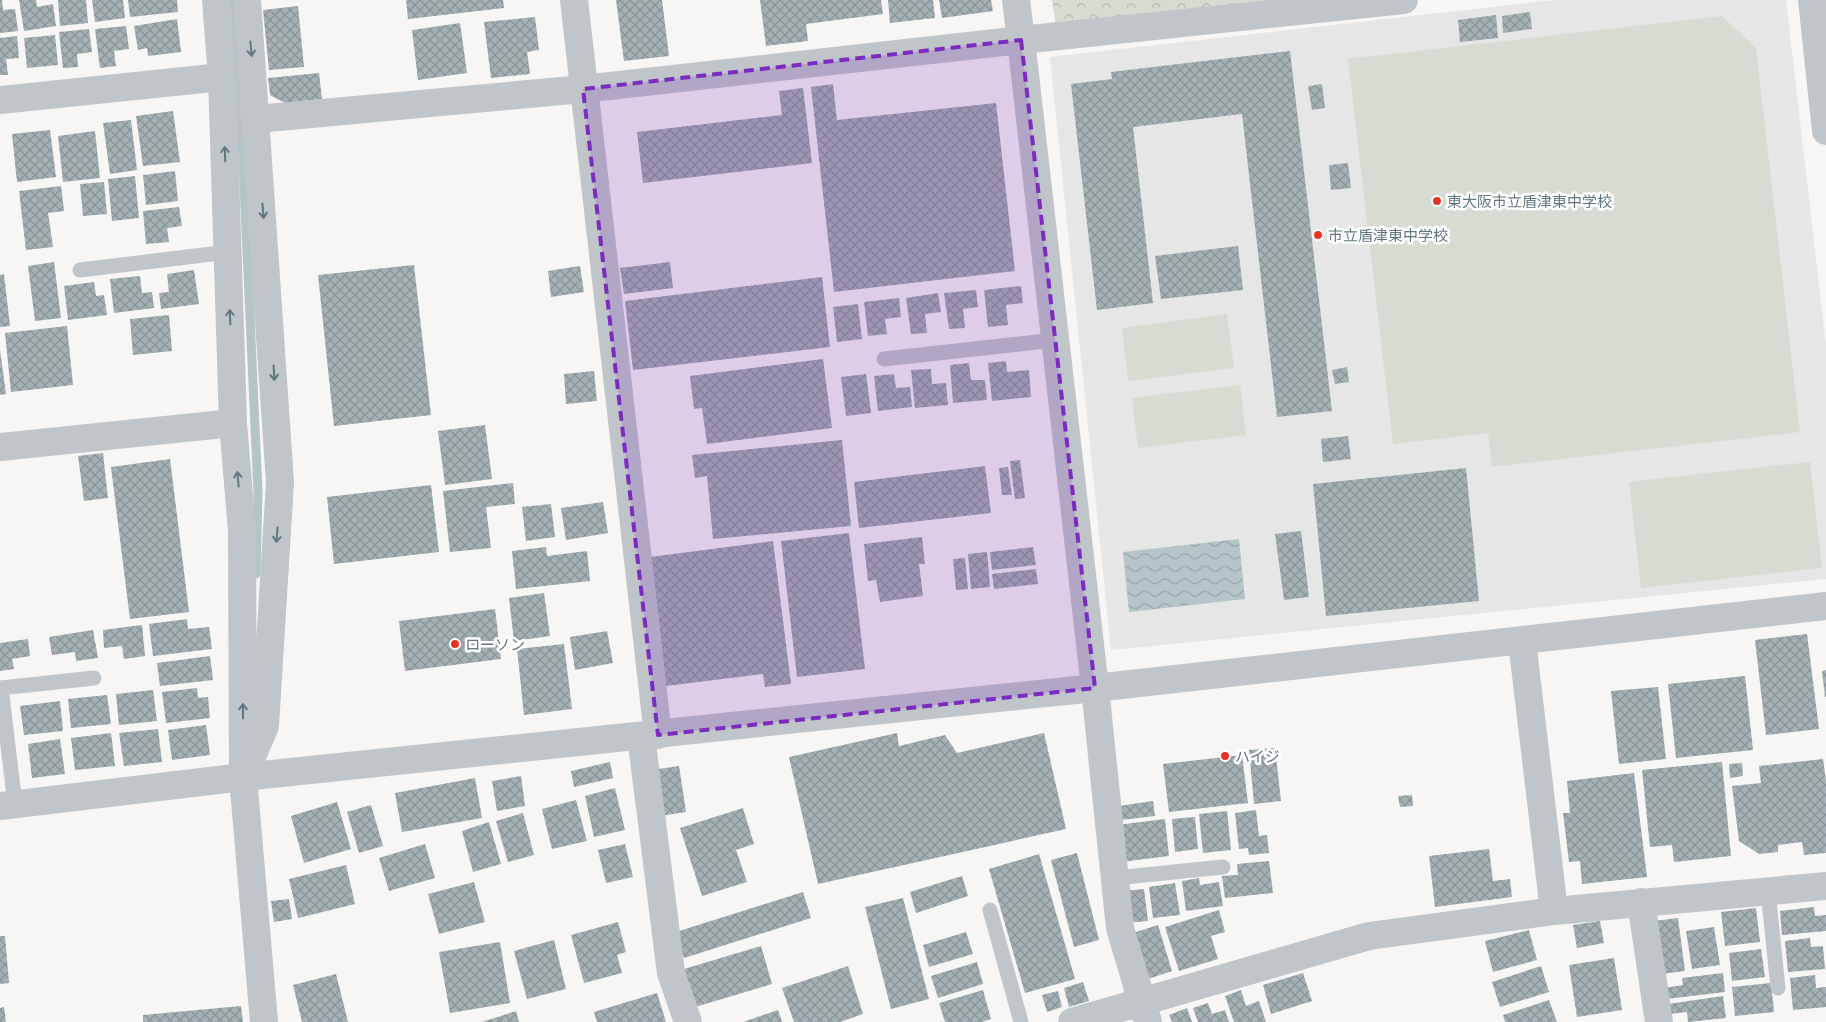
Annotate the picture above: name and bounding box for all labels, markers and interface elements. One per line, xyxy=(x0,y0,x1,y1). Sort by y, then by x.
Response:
one-way arrow xyxy=(246,40,255,56)
one-way arrow xyxy=(220,146,229,162)
place label: 東大阪市立盾津東中学校 xyxy=(1447,193,1612,210)
marker: 東大阪市立盾津東中学校 xyxy=(1431,195,1443,207)
one-way arrow xyxy=(258,202,268,218)
place label: 市立盾津東中学校 xyxy=(1328,227,1448,244)
marker: 市立盾津東中学校 xyxy=(1312,229,1324,241)
one-way arrow xyxy=(225,309,235,325)
one-way arrow xyxy=(269,364,278,380)
one-way arrow xyxy=(233,471,243,487)
one-way arrow xyxy=(272,527,281,543)
place label: ローソン xyxy=(465,636,525,653)
marker: ローソン xyxy=(449,638,461,650)
one-way arrow xyxy=(238,703,248,720)
place label: ハイジ xyxy=(1235,748,1280,765)
marker: ハイジ xyxy=(1219,750,1231,762)

